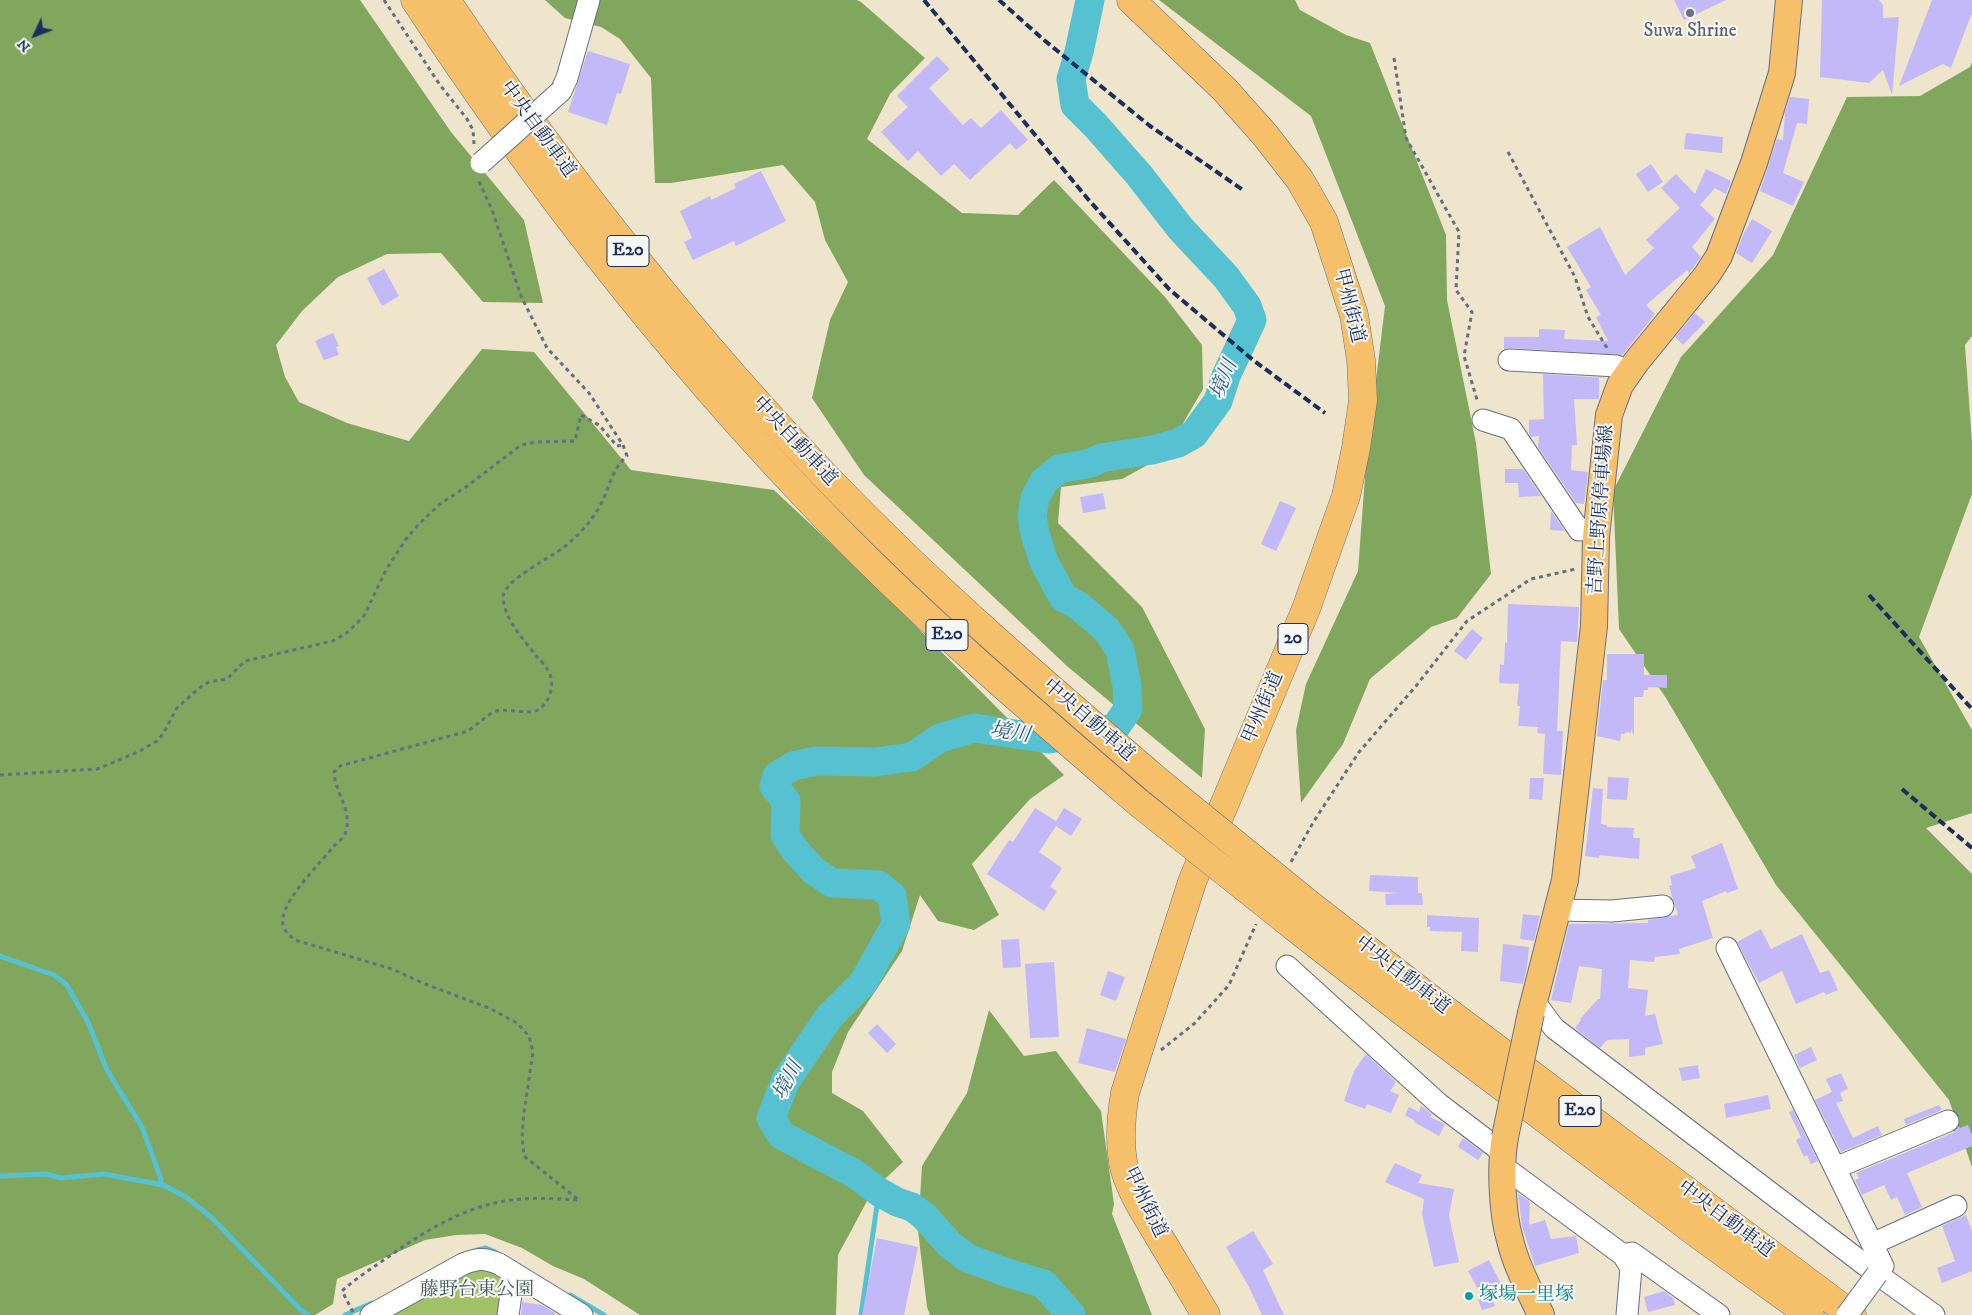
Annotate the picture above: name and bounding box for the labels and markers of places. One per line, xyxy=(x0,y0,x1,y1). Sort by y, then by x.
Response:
marker: Suwa Shrine xyxy=(1684,7,1696,19)
place label: Suwa Shrine xyxy=(1643,21,1737,43)
place label: 塚場一里塚 xyxy=(1479,1285,1574,1307)
marker: 塚場一里塚 xyxy=(1463,1290,1475,1302)

